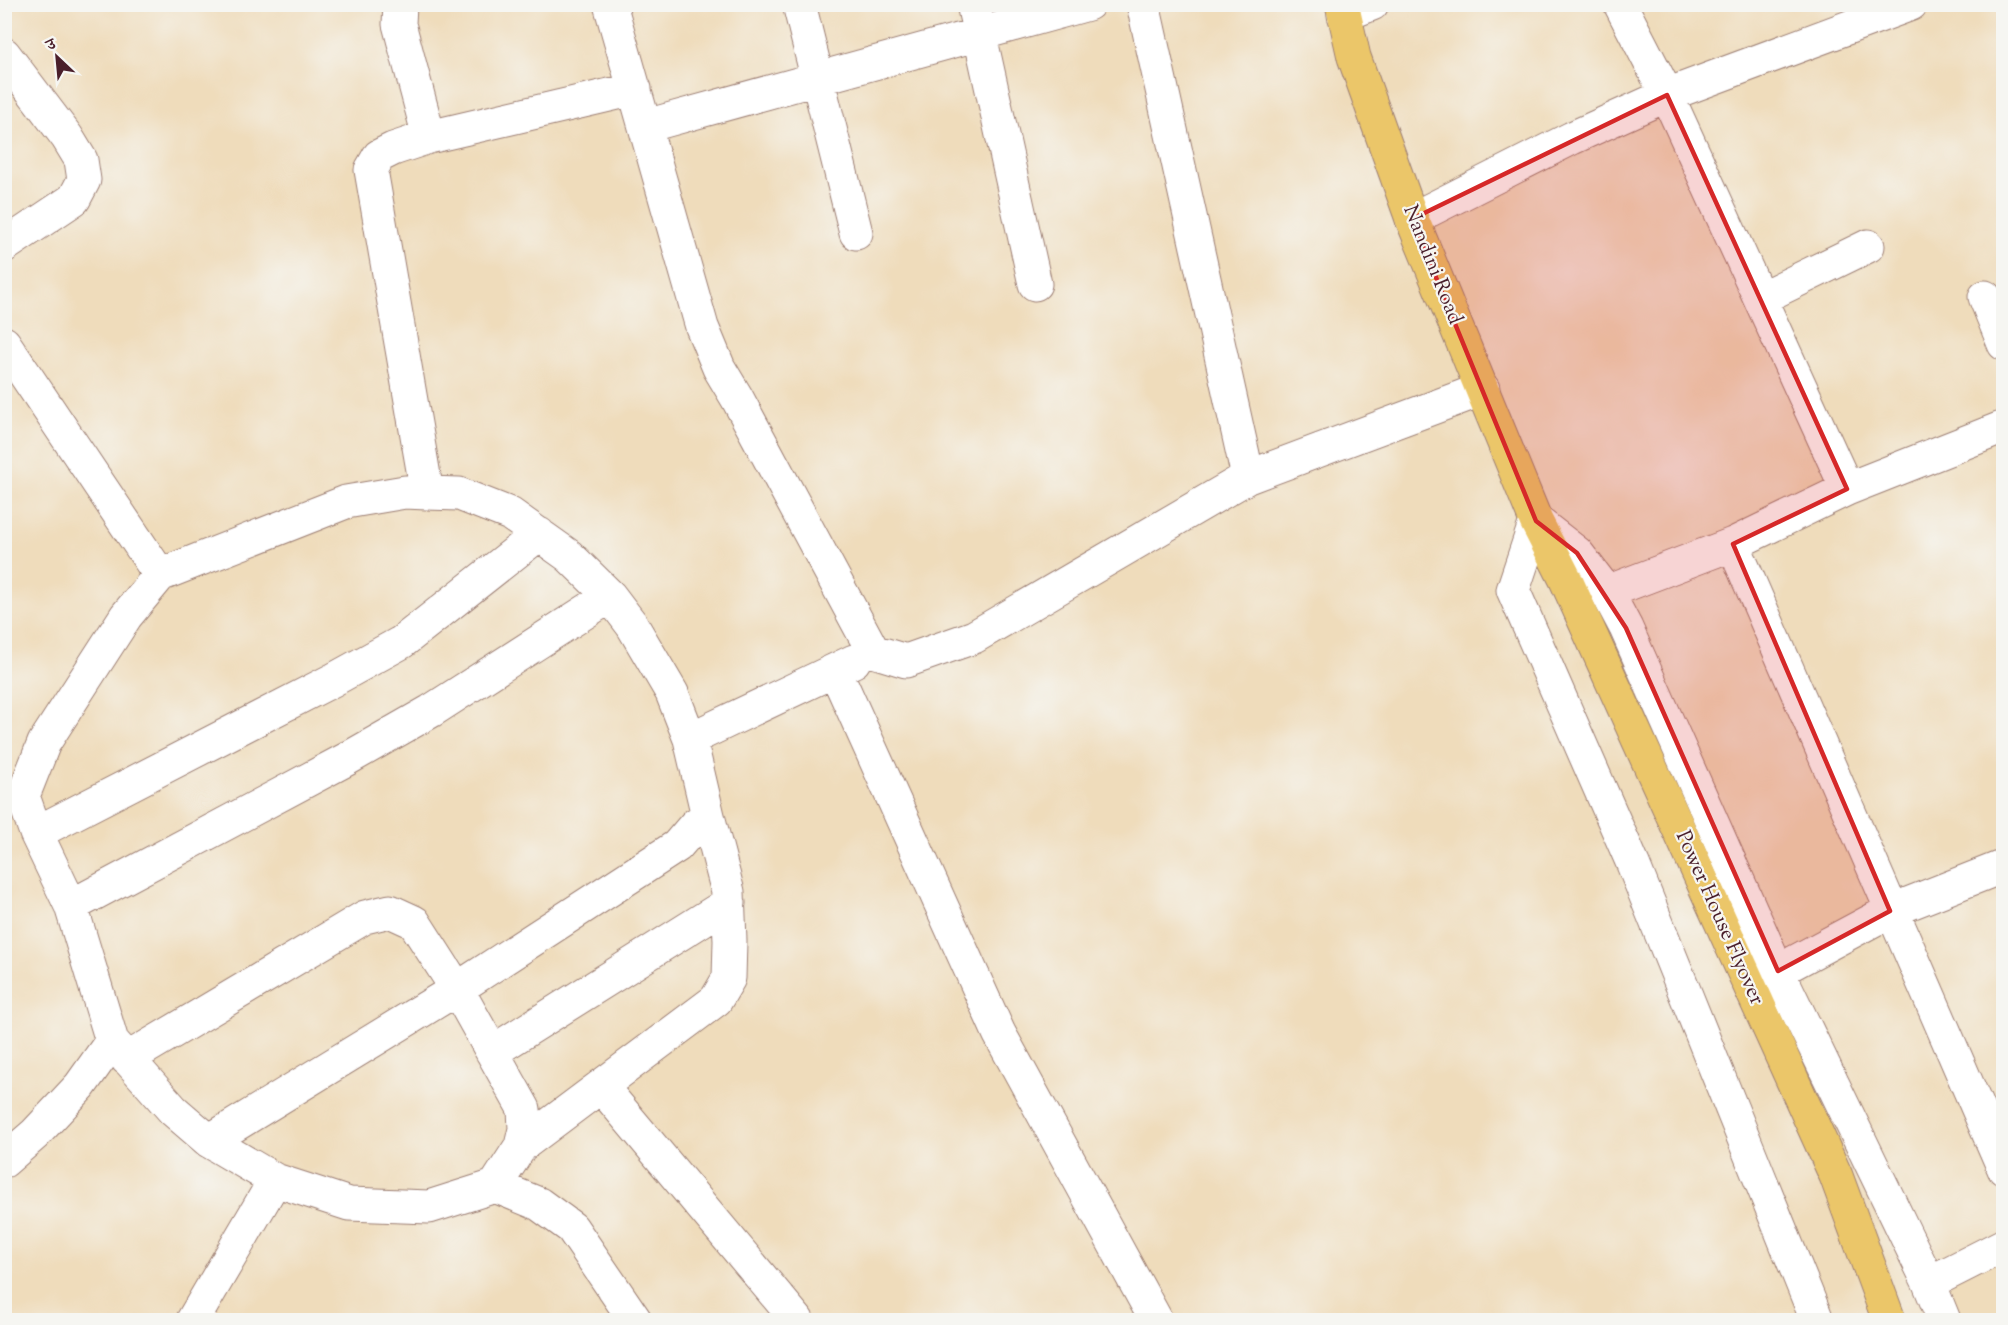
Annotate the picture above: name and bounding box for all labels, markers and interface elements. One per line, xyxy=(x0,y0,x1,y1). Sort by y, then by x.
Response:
north arrow xyxy=(27,27,87,87)
text: उ xyxy=(42,33,62,58)
street label: Nandini Road xyxy=(1394,201,1470,329)
street label: Power House Flyover xyxy=(1667,826,1771,1010)

